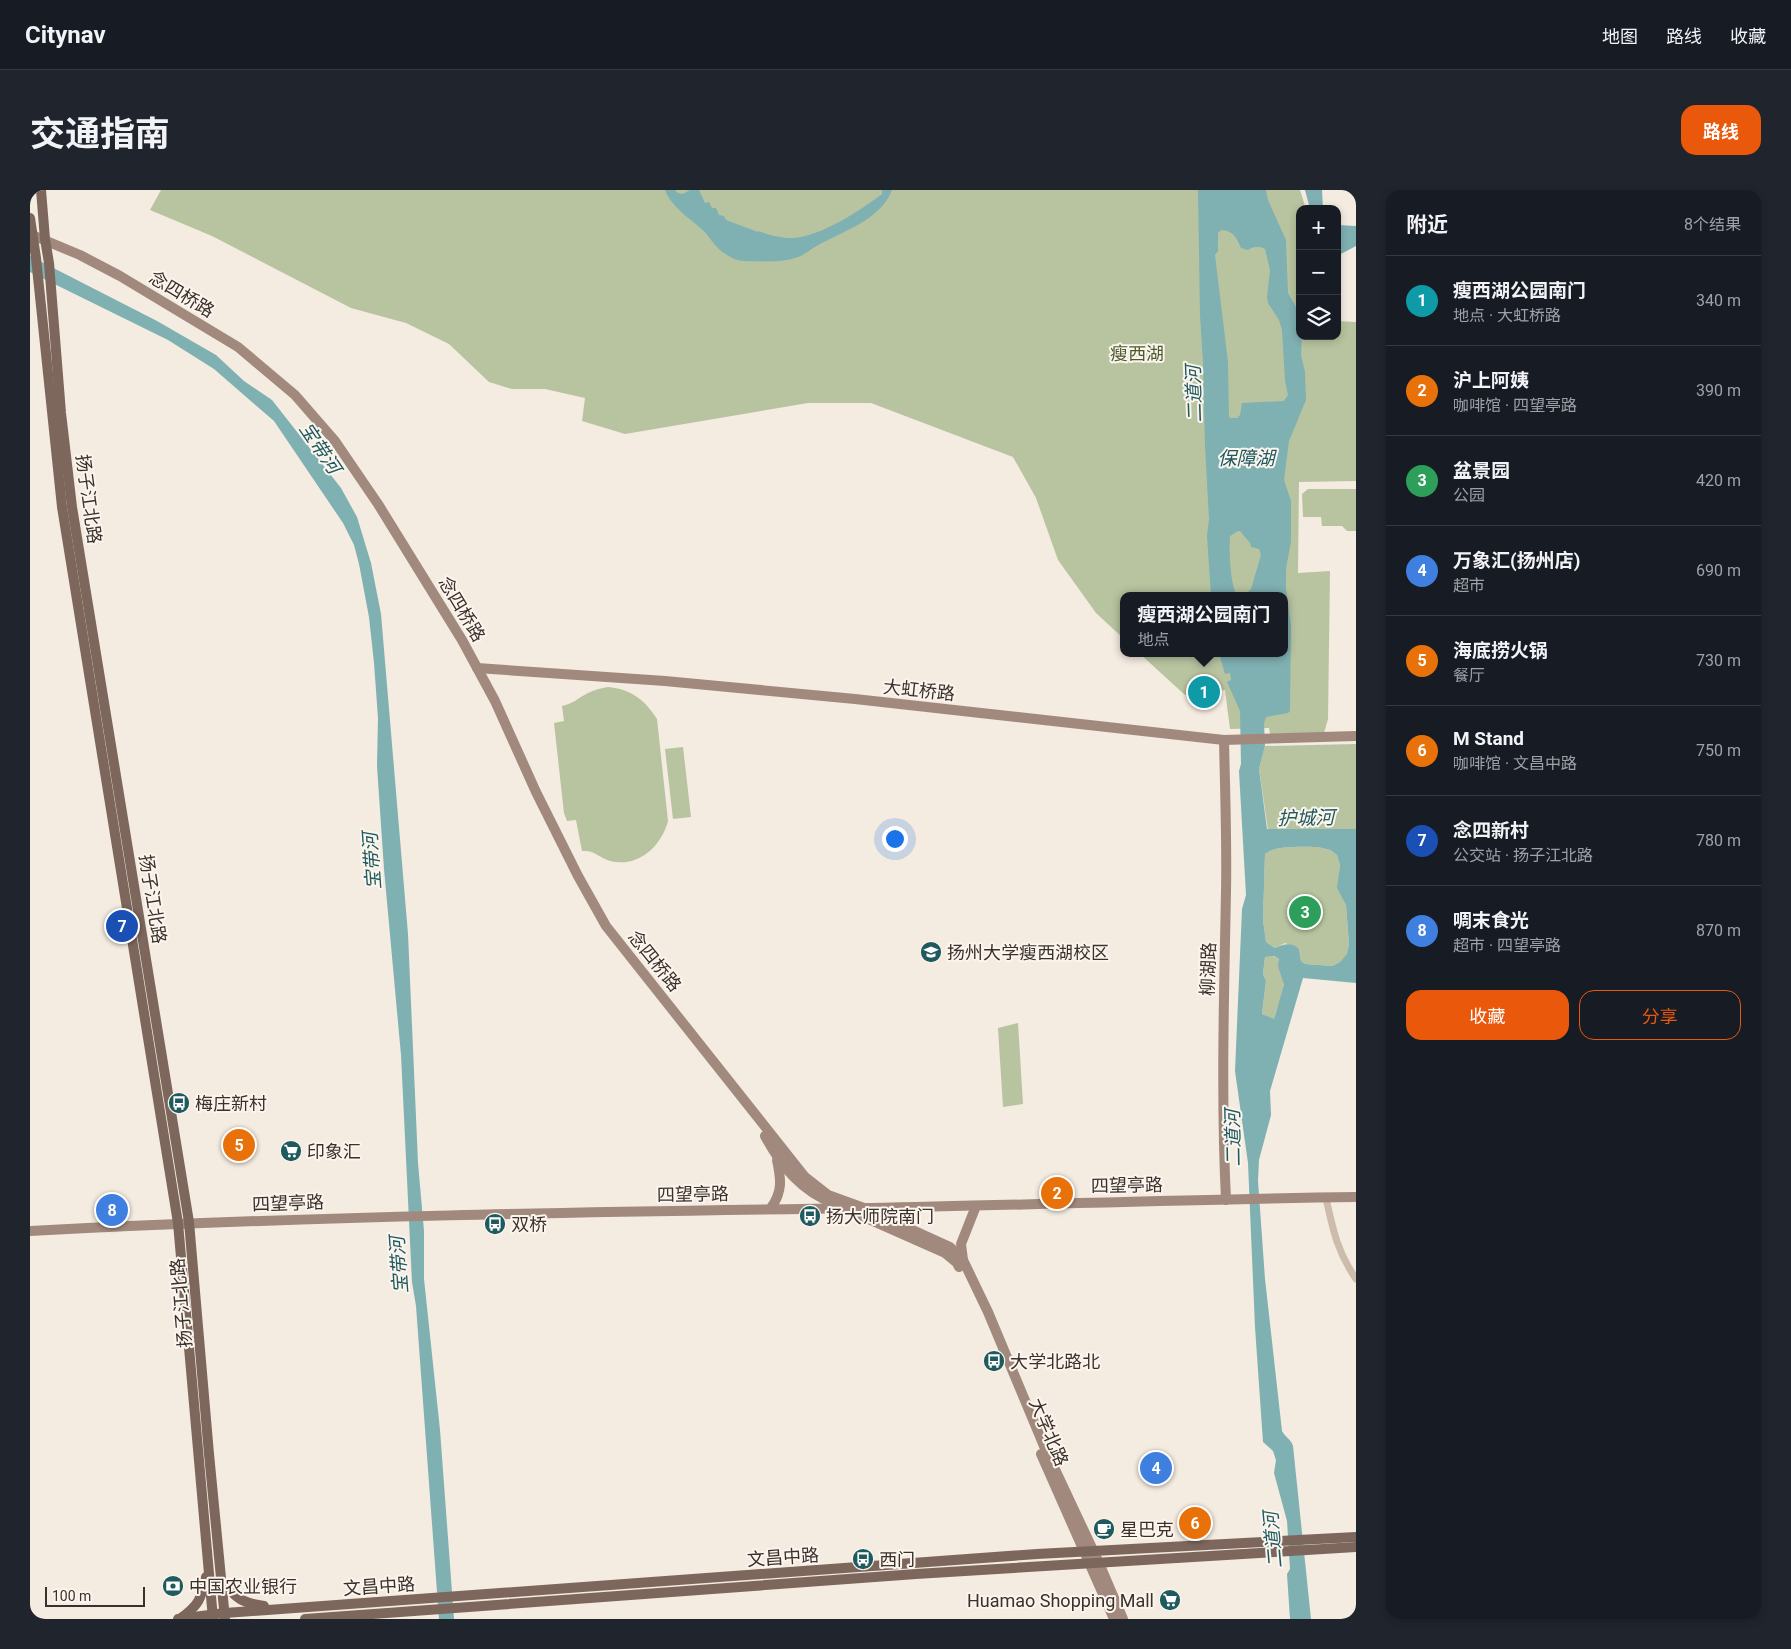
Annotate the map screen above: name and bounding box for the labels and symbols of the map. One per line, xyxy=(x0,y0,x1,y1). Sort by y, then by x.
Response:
street label: 念四桥路 xyxy=(146,266,218,322)
park label: 瘦西湖 xyxy=(1110,343,1164,364)
water label: 二道河 xyxy=(1181,361,1206,423)
water label: 宝带河 xyxy=(295,418,348,481)
water label: 保障湖 xyxy=(1217,447,1277,470)
street label: 扬子江北路 xyxy=(72,453,106,545)
street label: 念四桥路 xyxy=(434,573,490,645)
pin: 1 xyxy=(1188,673,1220,711)
street label: 大虹桥路 xyxy=(882,676,956,704)
water label: 护城河 xyxy=(1277,806,1339,830)
your location xyxy=(882,826,908,852)
water label: 宝带河 xyxy=(358,828,385,890)
street label: 扬子江北路 xyxy=(136,853,170,945)
pin: 3 xyxy=(1289,893,1321,931)
pin: 7 xyxy=(106,907,138,945)
street label: 念四桥路 xyxy=(624,926,686,996)
school or university icon: 扬州大学瘦西湖校区 xyxy=(919,940,943,964)
place label: 扬州大学瘦西湖校区 xyxy=(947,942,1109,963)
street label: 柳湖路 xyxy=(1197,942,1219,996)
bus stop icon: 梅庄新村 xyxy=(167,1091,191,1115)
place label: 梅庄新村 xyxy=(195,1093,267,1114)
water label: 二道河 xyxy=(1221,1105,1245,1167)
pin: 5 xyxy=(223,1126,255,1164)
supermarket icon: 印象汇 xyxy=(279,1139,303,1163)
place label: 印象汇 xyxy=(307,1141,361,1162)
pin: 2 xyxy=(1041,1174,1073,1212)
street label: 四望亭路 xyxy=(1091,1174,1163,1196)
street label: 四望亭路 xyxy=(657,1183,729,1205)
pin: 8 xyxy=(96,1191,128,1229)
street label: 四望亭路 xyxy=(252,1191,324,1215)
bus stop icon: 扬大师院南门 xyxy=(798,1204,822,1228)
place label: 扬大师院南门 xyxy=(826,1206,934,1227)
bus stop icon: 双桥 xyxy=(483,1212,507,1236)
place label: 双桥 xyxy=(511,1214,547,1235)
water label: 宝带河 xyxy=(385,1232,412,1294)
street label: 扬子江北路 xyxy=(167,1257,195,1349)
bus stop icon: 大学北路北 xyxy=(982,1349,1006,1373)
place label: 大学北路北 xyxy=(1010,1351,1100,1372)
street label: 大学北路 xyxy=(1025,1395,1073,1469)
pin: 4 xyxy=(1140,1449,1172,1487)
pin: 6 xyxy=(1179,1504,1211,1542)
water label: 二道河 xyxy=(1259,1507,1287,1569)
cafe icon: 星巴克 xyxy=(1092,1517,1116,1541)
place label: 星巴克 xyxy=(1120,1519,1174,1540)
street label: 文昌中路 xyxy=(746,1544,820,1570)
bus stop icon: 西门 xyxy=(851,1547,875,1571)
place label: 西门 xyxy=(879,1549,915,1570)
street label: 文昌中路 xyxy=(342,1573,416,1599)
bank icon: 中国农业银行 xyxy=(161,1574,185,1598)
place label: 中国农业银行 xyxy=(189,1576,297,1597)
scale bar xyxy=(45,1584,145,1607)
supermarket icon: Huamao Shopping Mall xyxy=(1158,1588,1182,1612)
place label: Huamao Shopping Mall xyxy=(967,1590,1154,1611)

